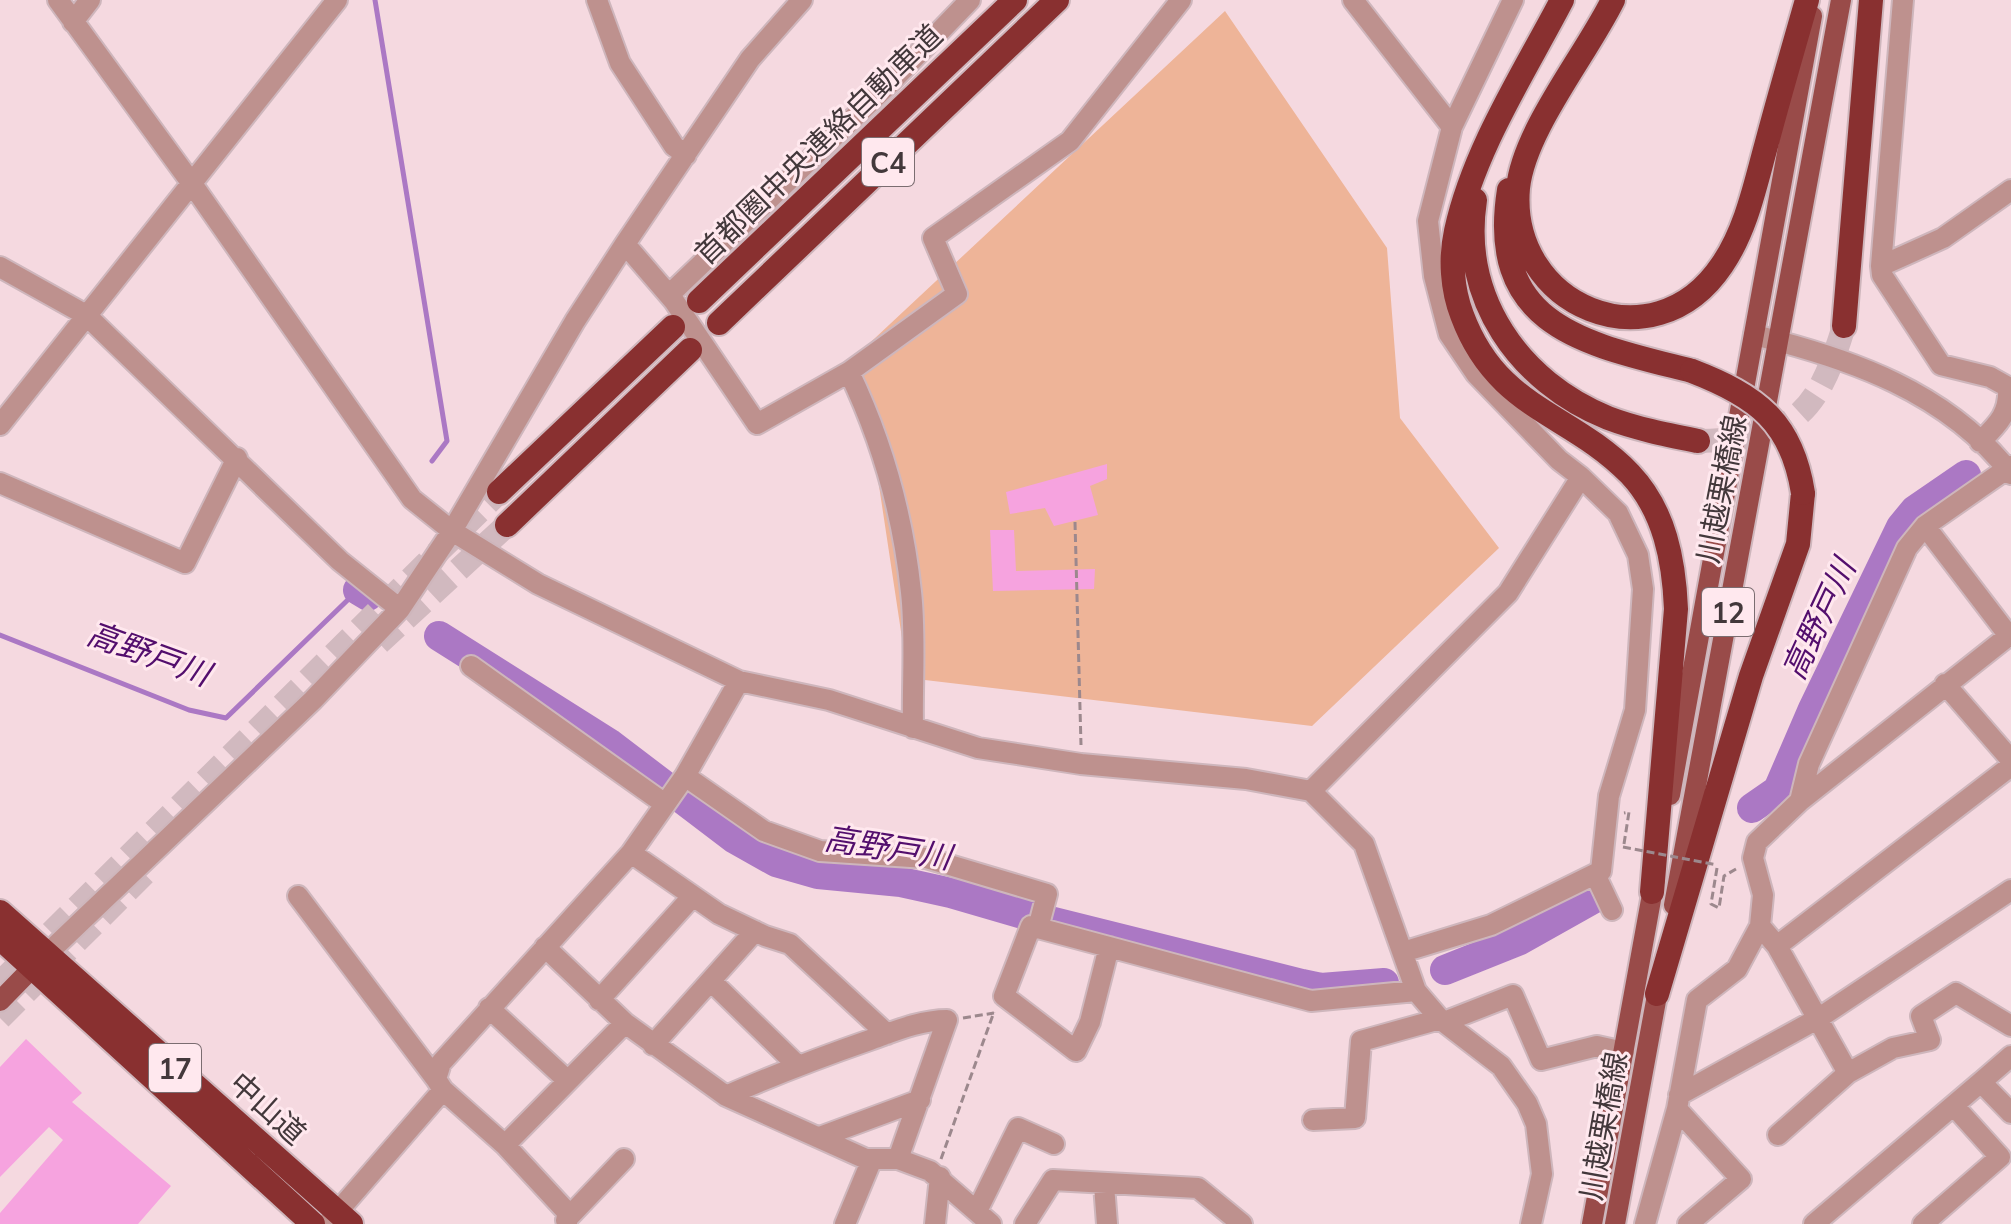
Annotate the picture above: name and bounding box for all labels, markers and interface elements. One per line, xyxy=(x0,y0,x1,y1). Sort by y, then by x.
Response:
street label: 首都圏中央連絡自動車道 xyxy=(686,16,950,272)
road number: C4 xyxy=(862,138,914,186)
street label: 川越栗橋線 xyxy=(1688,412,1754,566)
water label: 高野戸川 xyxy=(1773,550,1864,685)
road number: 12 xyxy=(1702,588,1754,636)
water label: 高野戸川 xyxy=(82,612,219,695)
water label: 高野戸川 xyxy=(822,817,957,877)
road number: 17 xyxy=(149,1044,201,1092)
street label: 川越栗橋線 xyxy=(1571,1049,1635,1203)
street label: 中山道 xyxy=(222,1064,314,1152)

